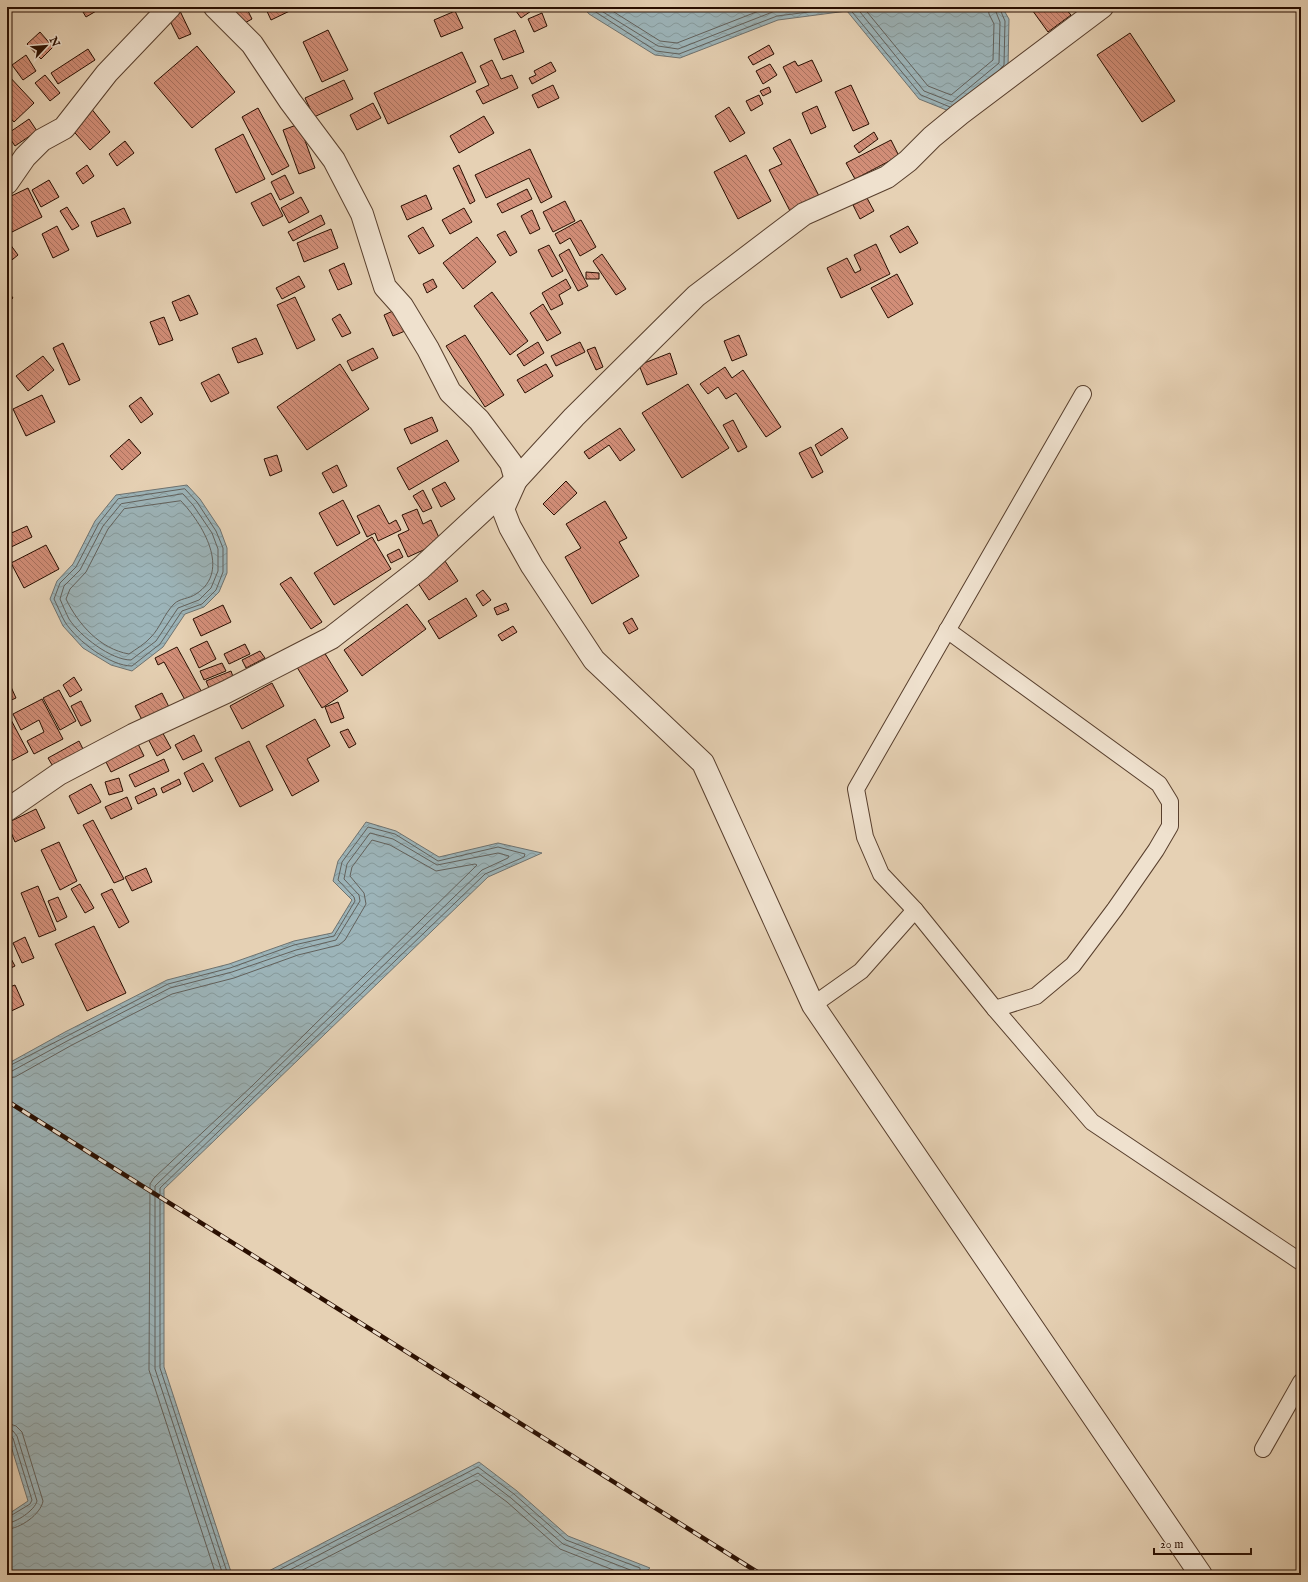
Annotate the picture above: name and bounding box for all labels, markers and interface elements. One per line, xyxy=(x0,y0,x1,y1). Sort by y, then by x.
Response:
north arrow xyxy=(26,26,66,66)
text: N xyxy=(45,34,63,50)
scale bar xyxy=(1154,1530,1251,1556)
text: 20 m xyxy=(1160,1537,1183,1552)

